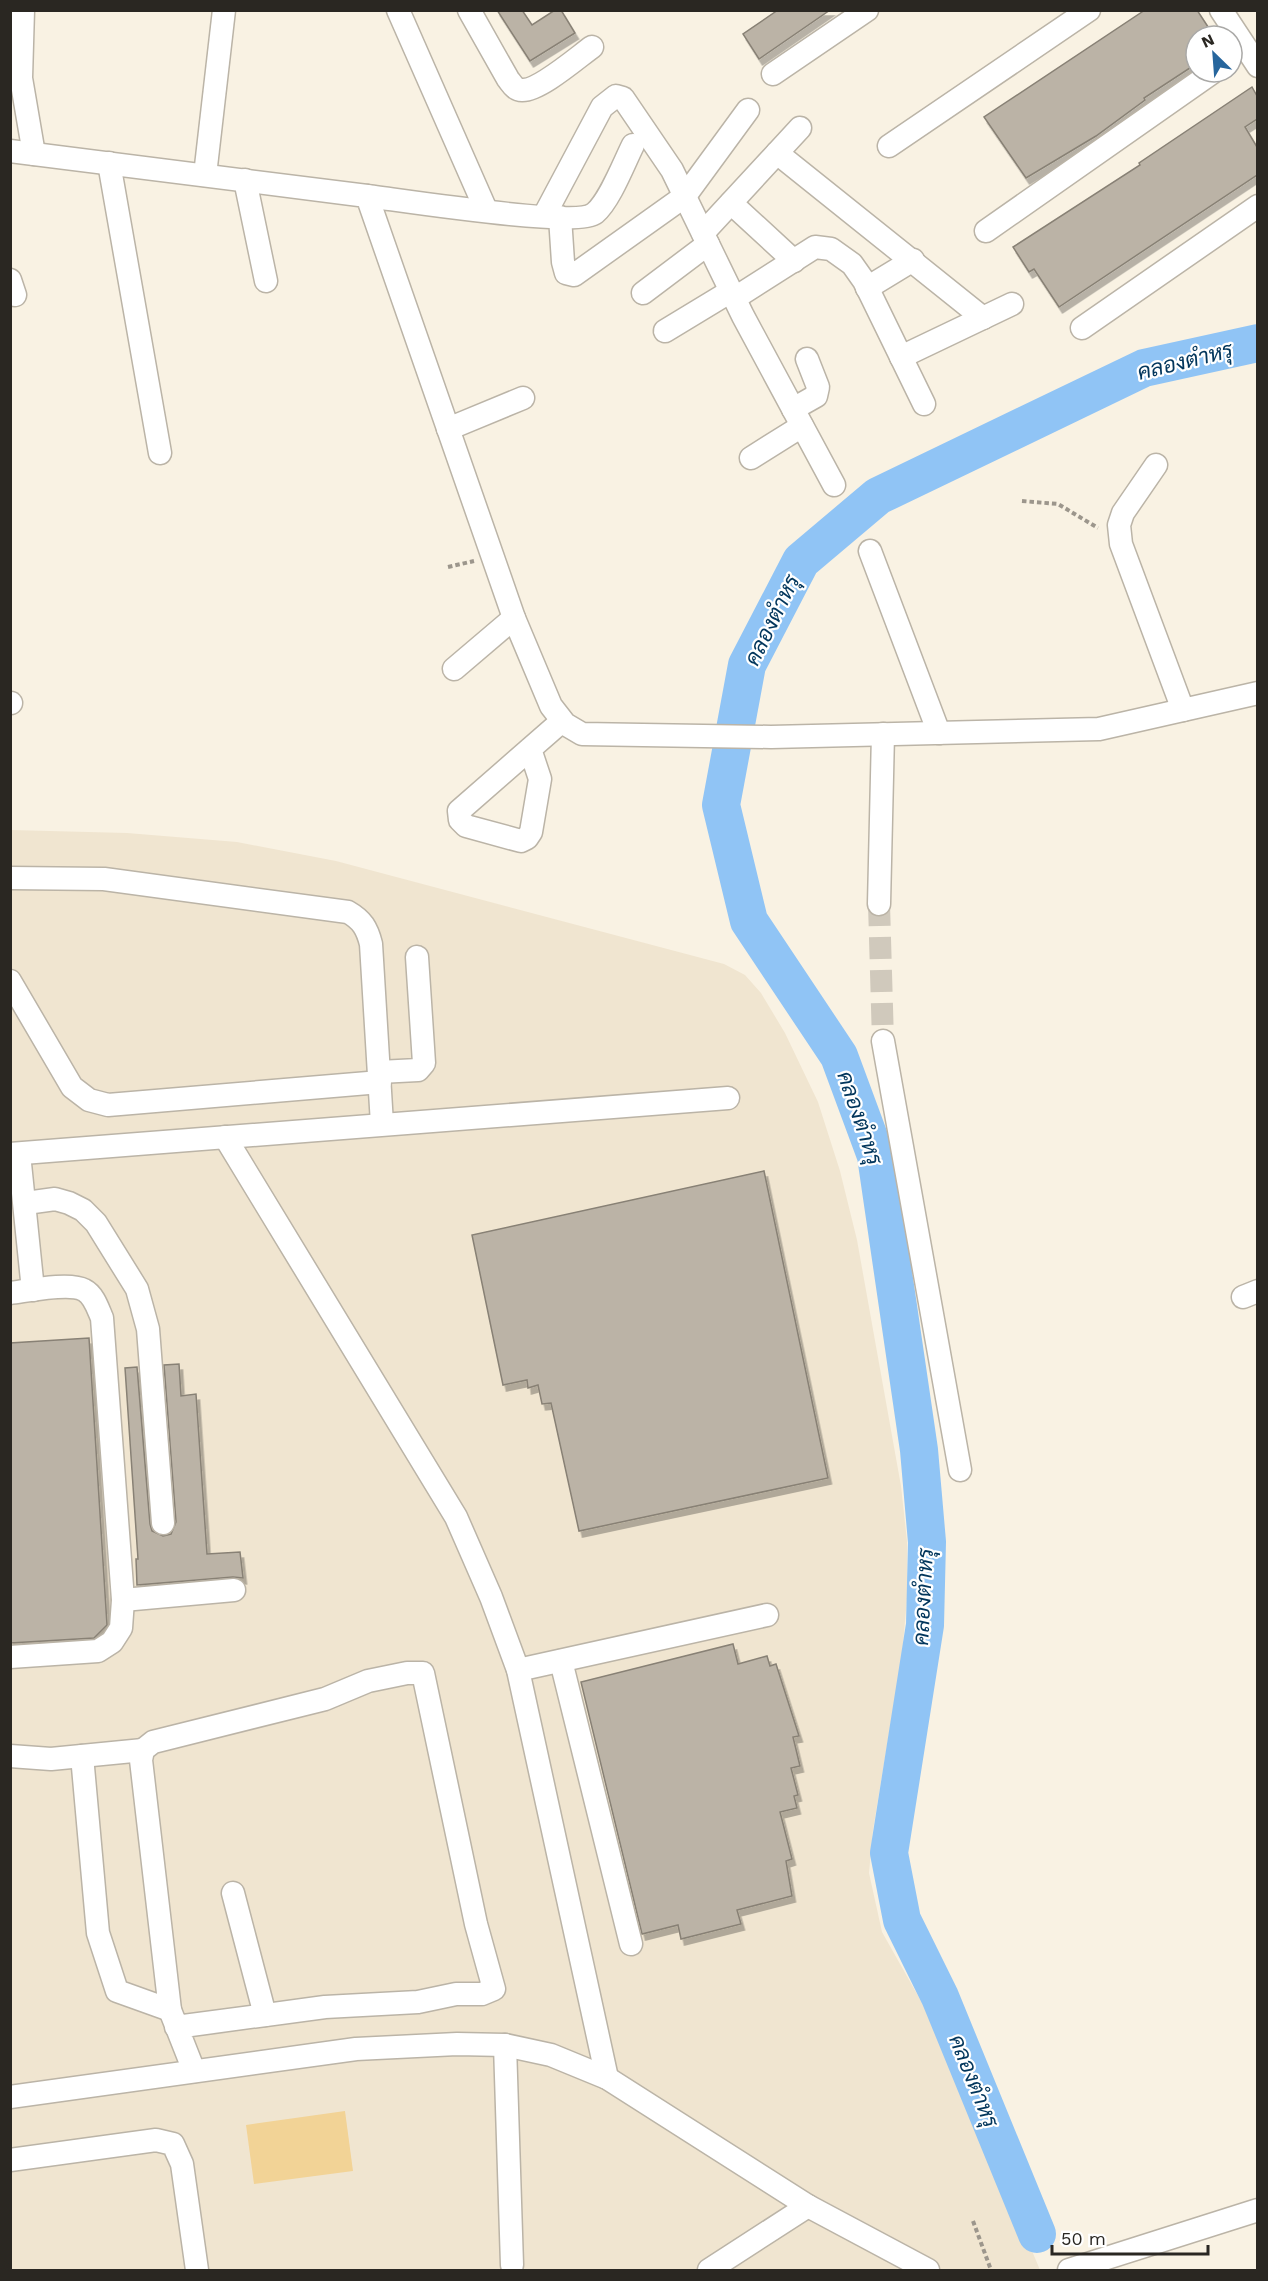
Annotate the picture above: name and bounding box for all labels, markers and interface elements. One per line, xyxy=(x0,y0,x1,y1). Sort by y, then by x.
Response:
north arrow xyxy=(1184,24,1244,84)
text: N xyxy=(1198,30,1217,52)
water label: คลองตำหรุ xyxy=(1135,337,1237,388)
water label: คลองตำหรุ xyxy=(739,569,808,671)
water label: คลองตำหรุ xyxy=(829,1068,888,1170)
water label: คลองตำหรุ xyxy=(908,1546,941,1647)
water label: คลองตำหรุ xyxy=(941,2031,1004,2133)
scale bar xyxy=(1052,2218,1208,2256)
text: 50 m xyxy=(1061,2228,1106,2249)

